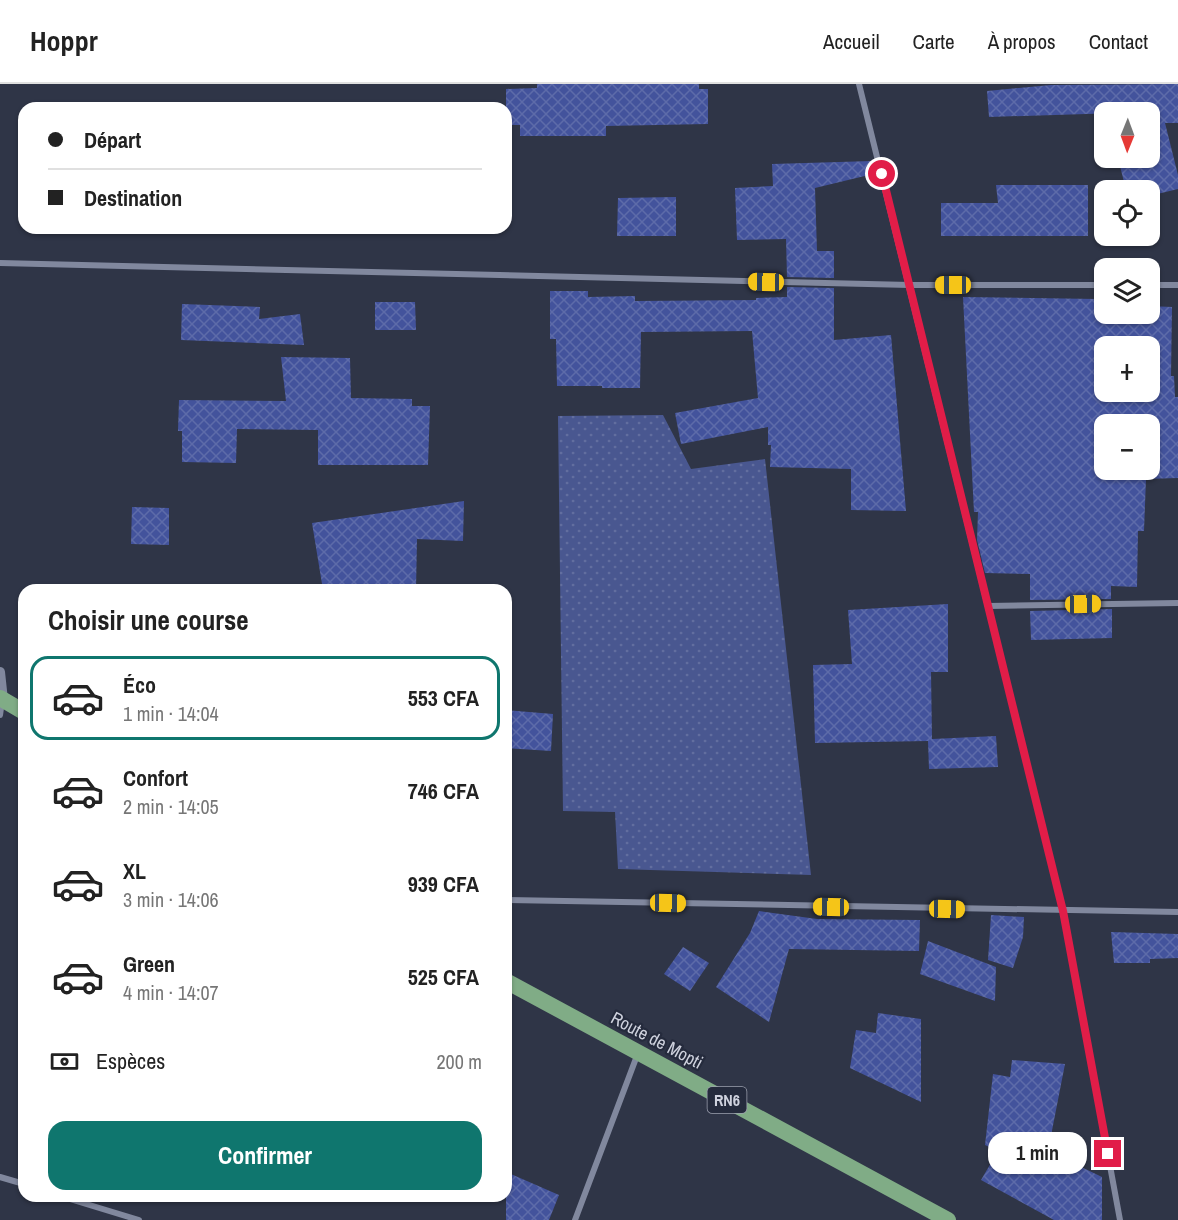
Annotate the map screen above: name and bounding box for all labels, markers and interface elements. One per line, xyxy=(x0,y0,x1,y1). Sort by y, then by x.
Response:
text: Hoppr xyxy=(30,22,98,60)
text: Accueil xyxy=(823,27,880,56)
text: Carte xyxy=(913,27,955,56)
text: À propos xyxy=(988,27,1056,56)
text: Contact xyxy=(1089,27,1148,56)
north arrow xyxy=(1094,102,1160,168)
map controls xyxy=(1094,102,1160,480)
text: Départ xyxy=(84,125,141,155)
route start xyxy=(868,160,895,187)
button: locate xyxy=(1094,180,1160,246)
text: Destination xyxy=(84,183,182,213)
button: layers xyxy=(1094,258,1160,324)
car xyxy=(748,273,784,291)
car xyxy=(935,276,971,294)
button: + xyxy=(1094,336,1160,402)
button: − xyxy=(1094,414,1160,480)
car xyxy=(1065,595,1101,613)
text: Choisir une course xyxy=(48,602,249,638)
text: Éco xyxy=(123,670,156,700)
icon: car xyxy=(51,671,105,725)
text: 553 CFA xyxy=(408,683,479,713)
text: 1 min · 14:04 xyxy=(123,700,219,727)
text: Confort xyxy=(123,763,188,793)
icon: car xyxy=(51,764,105,818)
text: 746 CFA xyxy=(408,776,479,806)
text: 2 min · 14:05 xyxy=(123,793,219,820)
text: XL xyxy=(123,856,146,886)
icon: car xyxy=(51,857,105,911)
text: 939 CFA xyxy=(408,869,479,899)
text: 3 min · 14:06 xyxy=(123,886,219,913)
car xyxy=(650,894,686,912)
car xyxy=(813,898,849,916)
car xyxy=(929,900,965,918)
text: Green xyxy=(123,949,175,979)
icon: car xyxy=(51,950,105,1004)
text: 525 CFA xyxy=(408,962,479,992)
text: 4 min · 14:07 xyxy=(123,979,219,1006)
street label: Route de Mopti xyxy=(607,1005,707,1075)
icon: cash xyxy=(48,1045,81,1078)
text: Espèces xyxy=(96,1046,165,1076)
text: 200 m xyxy=(436,1048,482,1075)
road number: RN6 xyxy=(708,1087,746,1113)
button: Confirmer xyxy=(48,1121,482,1190)
callout: 1 min xyxy=(988,1133,1087,1175)
text: 1 min xyxy=(1016,1139,1059,1166)
route end xyxy=(1094,1140,1121,1167)

